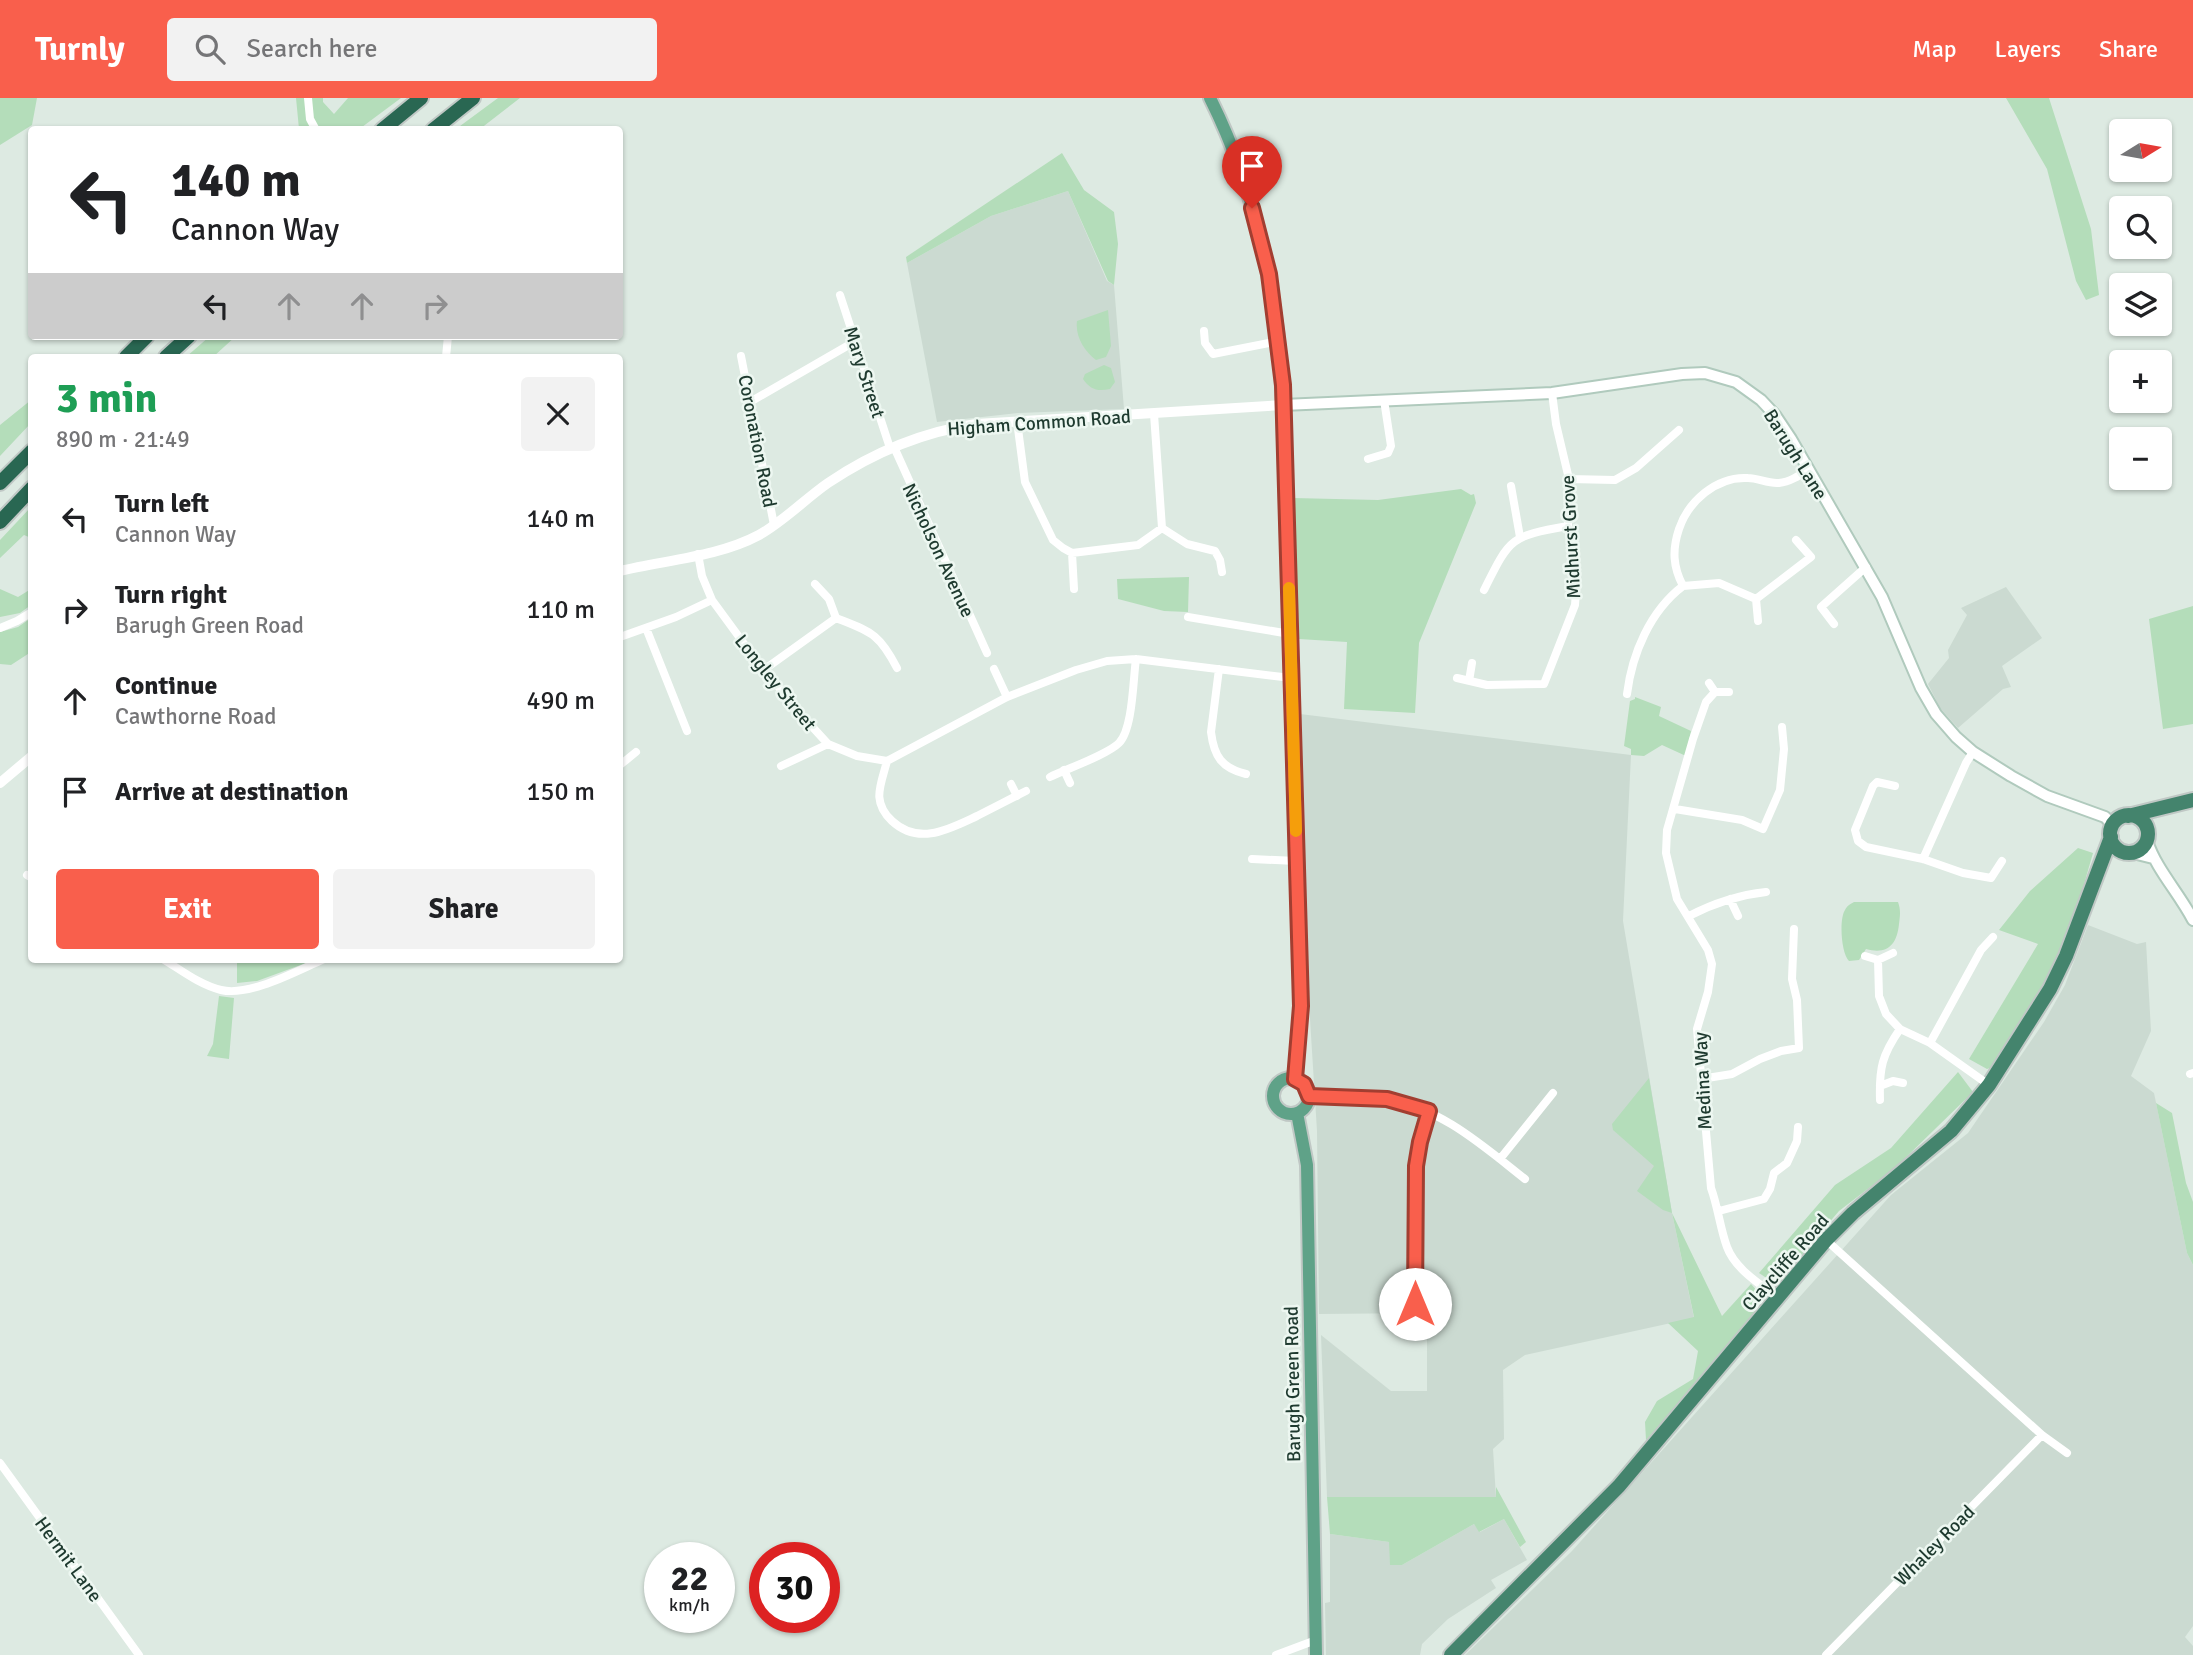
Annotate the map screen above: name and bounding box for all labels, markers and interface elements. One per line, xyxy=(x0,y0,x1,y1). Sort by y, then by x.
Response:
search box xyxy=(167,18,657,81)
text: Turnly xyxy=(35,29,125,70)
icon: search xyxy=(191,30,229,68)
text: Search here xyxy=(247,33,378,65)
text: Map xyxy=(1912,34,1957,64)
text: Layers xyxy=(1995,34,2061,64)
text: Share xyxy=(2099,34,2158,64)
north arrow xyxy=(2109,119,2172,182)
map controls xyxy=(2109,119,2172,490)
pin xyxy=(1222,136,1282,208)
icon: arrive xyxy=(1233,147,1271,185)
text: 140 m xyxy=(171,150,301,210)
icon: left xyxy=(56,154,147,245)
button: search xyxy=(2109,196,2172,259)
text: Cannon Way xyxy=(171,210,339,249)
button: layers xyxy=(2109,273,2172,336)
icon: left xyxy=(197,287,235,325)
icon: ahead xyxy=(270,287,308,325)
icon: ahead xyxy=(343,287,381,325)
icon: right xyxy=(416,287,454,325)
street label: Mary Street xyxy=(838,323,890,422)
button: + xyxy=(2109,350,2172,413)
text: 3 min xyxy=(56,373,157,424)
street label: Coronation Road xyxy=(732,373,782,510)
button: close xyxy=(521,377,595,451)
street label: Higham Common Road xyxy=(947,405,1132,441)
street label: Barugh Lane xyxy=(1758,405,1832,504)
text: 890 m · 21:49 xyxy=(56,425,190,454)
button: − xyxy=(2109,427,2172,490)
street label: Midhurst Grove xyxy=(1556,474,1586,599)
street label: Nicholson Avenue xyxy=(897,480,980,621)
text: Turn left xyxy=(115,488,209,520)
icon: left xyxy=(56,500,94,538)
text: 140 m xyxy=(526,503,595,535)
text: Cannon Way xyxy=(115,520,236,549)
text: Turn right xyxy=(115,579,227,611)
icon: right xyxy=(56,591,94,629)
text: 110 m xyxy=(526,594,595,626)
text: Barugh Green Road xyxy=(115,611,304,640)
street label: Longley Street xyxy=(729,630,822,736)
text: Continue xyxy=(115,670,217,702)
icon: ahead xyxy=(56,682,94,720)
text: 490 m xyxy=(526,685,595,717)
text: Cawthorne Road xyxy=(115,702,276,731)
icon: arrive xyxy=(56,773,94,811)
text: Arrive at destination xyxy=(115,776,348,808)
text: 150 m xyxy=(526,776,595,808)
button: Exit xyxy=(56,869,319,949)
button: Share xyxy=(333,869,595,949)
street label: Medina Way xyxy=(1688,1031,1718,1130)
street label: Claycliffe Road xyxy=(1737,1209,1834,1316)
position arrow xyxy=(1378,1267,1452,1341)
street label: Barugh Green Road xyxy=(1280,1306,1306,1462)
street label: Whaley Road xyxy=(1889,1500,1980,1591)
street label: Hermit Lane xyxy=(29,1512,107,1607)
speed limit sign: 30 xyxy=(749,1542,840,1633)
text: 22 xyxy=(671,1557,708,1600)
text: km/h xyxy=(669,1594,710,1616)

